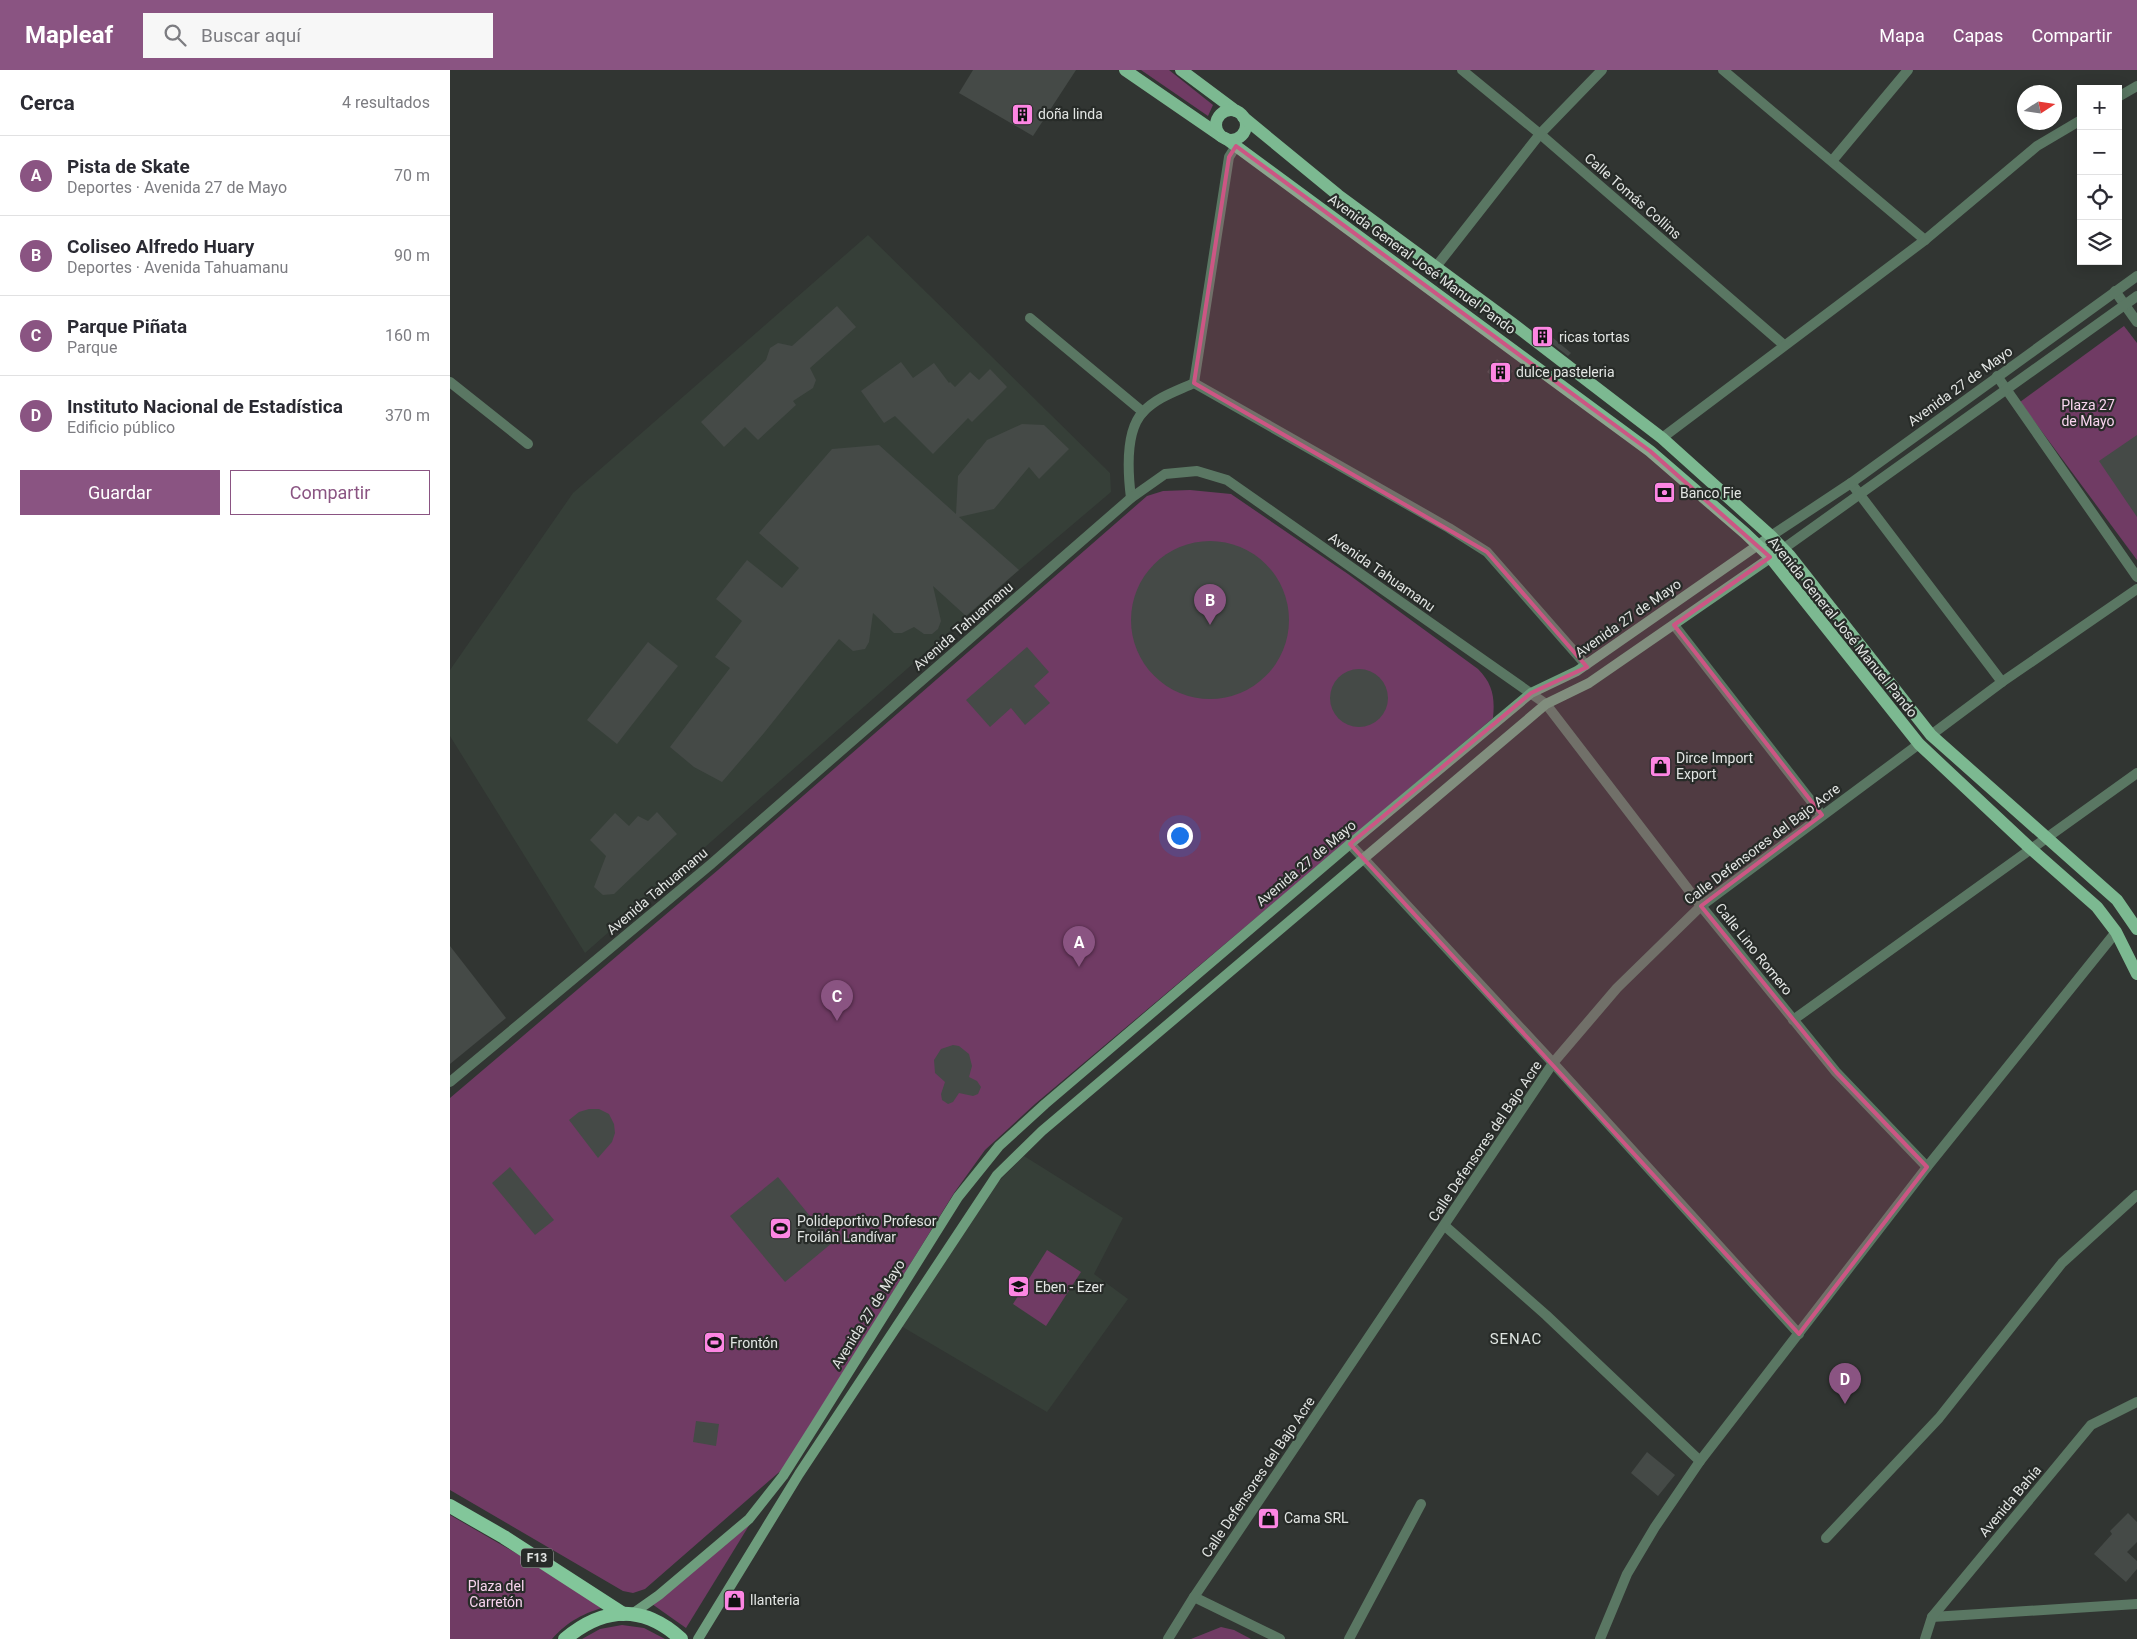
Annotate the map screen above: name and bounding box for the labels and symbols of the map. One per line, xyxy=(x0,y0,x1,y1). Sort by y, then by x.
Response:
north arrow xyxy=(2017,85,2062,130)
building icon: doña linda xyxy=(1010,102,1034,126)
place label: doña linda xyxy=(1038,106,1103,122)
street label: Calle Tomás Collins xyxy=(1581,150,1685,242)
street label: Avenida General José Manuel Pando xyxy=(1325,191,1519,337)
building icon: ricas tortas xyxy=(1531,325,1555,349)
place label: ricas tortas xyxy=(1559,329,1630,345)
street label: Avenida 27 de Mayo xyxy=(1905,343,2015,429)
building icon: dulce pasteleria xyxy=(1488,360,1512,384)
place label: dulce pasteleria xyxy=(1516,364,1615,380)
park label: Plaza 27 de Mayo xyxy=(2061,397,2115,429)
bank icon: Banco Fie xyxy=(1652,481,1676,505)
place label: Banco Fie xyxy=(1680,485,1741,501)
street label: Avenida Tahuamanu xyxy=(1326,529,1438,615)
street label: Avenida General José Manuel Pando xyxy=(1765,534,1921,720)
street label: Avenida 27 de Mayo xyxy=(1572,576,1684,660)
street label: Avenida Tahuamanu xyxy=(910,579,1016,673)
pin: B xyxy=(1194,584,1226,625)
place label: Dirce Import Export xyxy=(1676,750,1753,782)
shop icon: Dirce Import Export xyxy=(1648,754,1672,778)
street label: Calle Defensores del Bajo Acre xyxy=(1681,780,1843,908)
street label: Avenida 27 de Mayo xyxy=(1253,817,1359,909)
your location xyxy=(1167,823,1193,849)
street label: Avenida Tahuamanu xyxy=(603,844,711,938)
street label: Calle Lino Romero xyxy=(1712,900,1796,998)
pin: A xyxy=(1063,926,1095,967)
pin: C xyxy=(821,980,853,1021)
street label: Calle Defensores del Bajo Acre xyxy=(1425,1057,1545,1225)
place label: Polideportivo Profesor Froilán Landívar xyxy=(797,1213,937,1245)
sports icon: Polideportivo Profesor Froilán Landívar xyxy=(769,1217,793,1241)
street label: Avenida 27 de Mayo xyxy=(828,1257,908,1371)
school or university icon: Eben - Ezer xyxy=(1007,1275,1031,1299)
place label: Eben - Ezer xyxy=(1035,1279,1104,1295)
district label: SENAC xyxy=(1490,1330,1542,1348)
sports icon: Frontón xyxy=(702,1331,726,1355)
place label: Frontón xyxy=(730,1335,778,1351)
pin: D xyxy=(1829,1363,1861,1404)
street label: Calle Defensores del Bajo Acre xyxy=(1198,1393,1318,1561)
street label: Avenida Bahía xyxy=(1976,1462,2044,1540)
shop icon: Cama SRL xyxy=(1256,1506,1280,1530)
place label: Cama SRL xyxy=(1284,1510,1349,1526)
road number: F13 xyxy=(521,1549,553,1568)
park label: Plaza del Carretón xyxy=(468,1578,524,1610)
shop icon: llanteria xyxy=(722,1588,746,1612)
place label: llanteria xyxy=(750,1592,800,1608)

